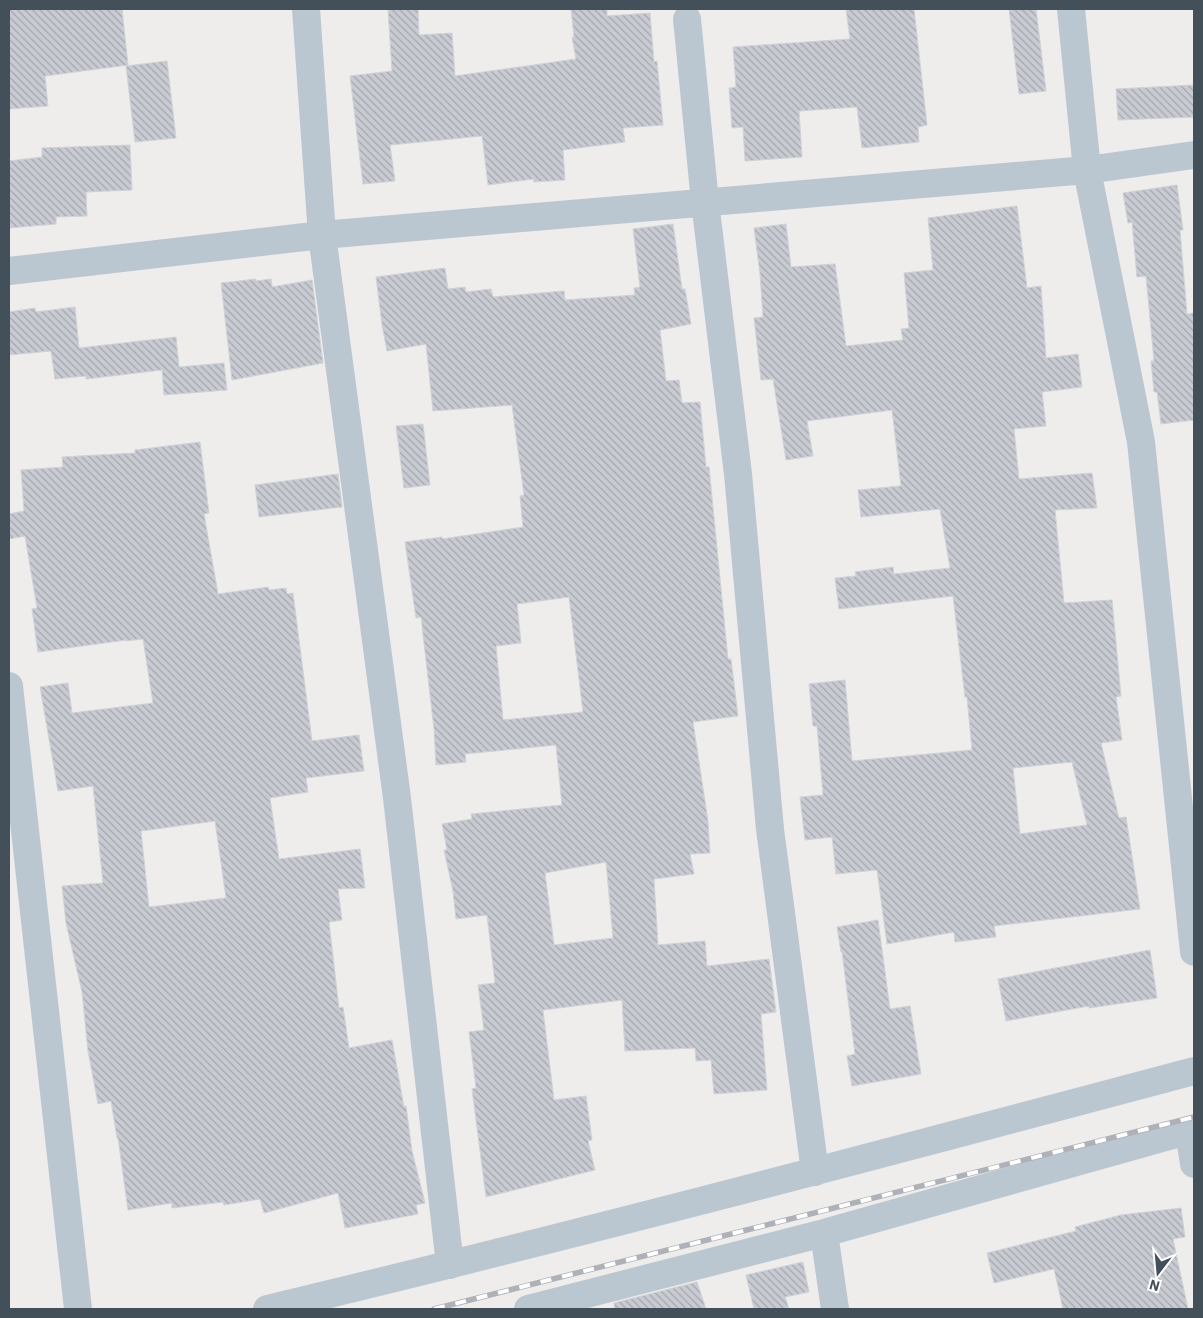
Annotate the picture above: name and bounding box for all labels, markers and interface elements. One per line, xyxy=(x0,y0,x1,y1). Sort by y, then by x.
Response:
north arrow xyxy=(1133,1248,1183,1298)
text: N xyxy=(1147,1275,1162,1296)

